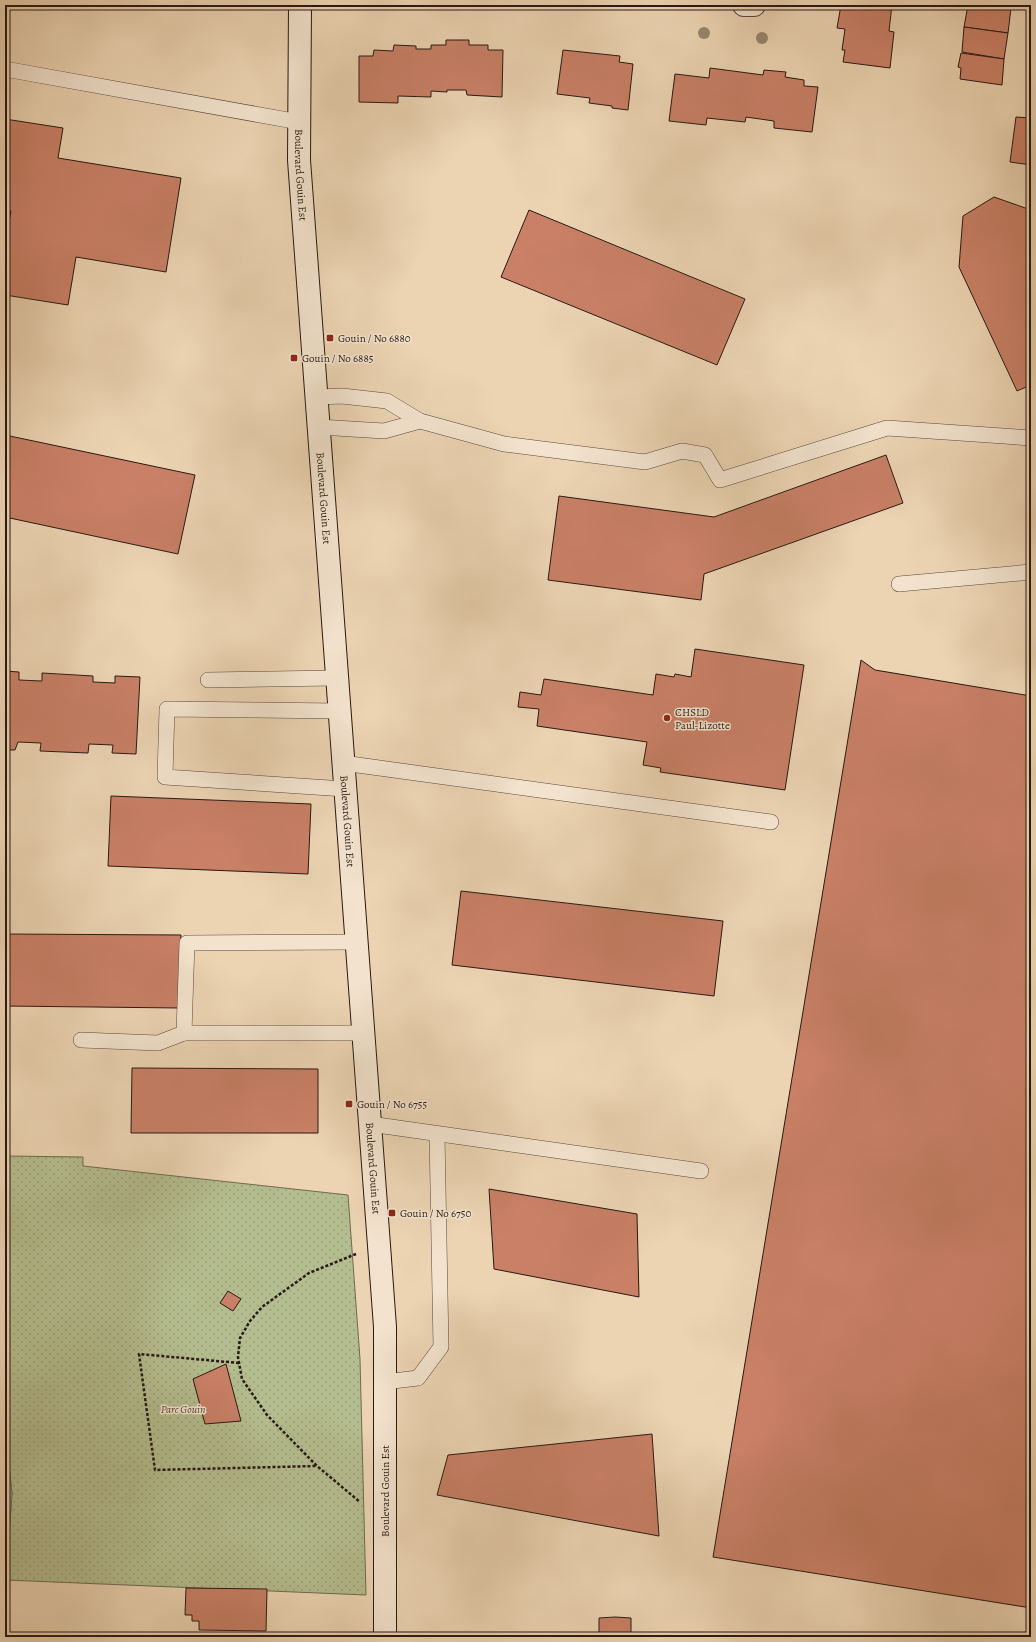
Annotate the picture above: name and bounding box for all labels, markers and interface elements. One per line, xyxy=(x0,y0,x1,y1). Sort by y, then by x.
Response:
street label: Boulevard Gouin Est xyxy=(291,129,310,222)
place label: Gouin / No 6880 xyxy=(338,331,411,346)
marker: Gouin / No 6880 xyxy=(325,333,335,343)
place label: Gouin / No 6885 xyxy=(302,351,374,366)
marker: Gouin / No 6885 xyxy=(289,353,299,363)
street label: Boulevard Gouin Est xyxy=(313,452,334,545)
place label: CHSLD Paul-Lizotte xyxy=(675,705,730,733)
marker: CHSLD Paul-Lizotte xyxy=(662,713,672,723)
street label: Boulevard Gouin Est xyxy=(336,775,358,868)
place label: Gouin / No 6755 xyxy=(357,1097,427,1112)
marker: Gouin / No 6755 xyxy=(344,1099,354,1109)
street label: Boulevard Gouin Est xyxy=(362,1122,384,1215)
place label: Gouin / No 6750 xyxy=(400,1206,471,1221)
marker: Gouin / No 6750 xyxy=(387,1208,397,1218)
park label: Parc Gouin xyxy=(161,1402,206,1417)
street label: Boulevard Gouin Est xyxy=(378,1445,393,1537)

